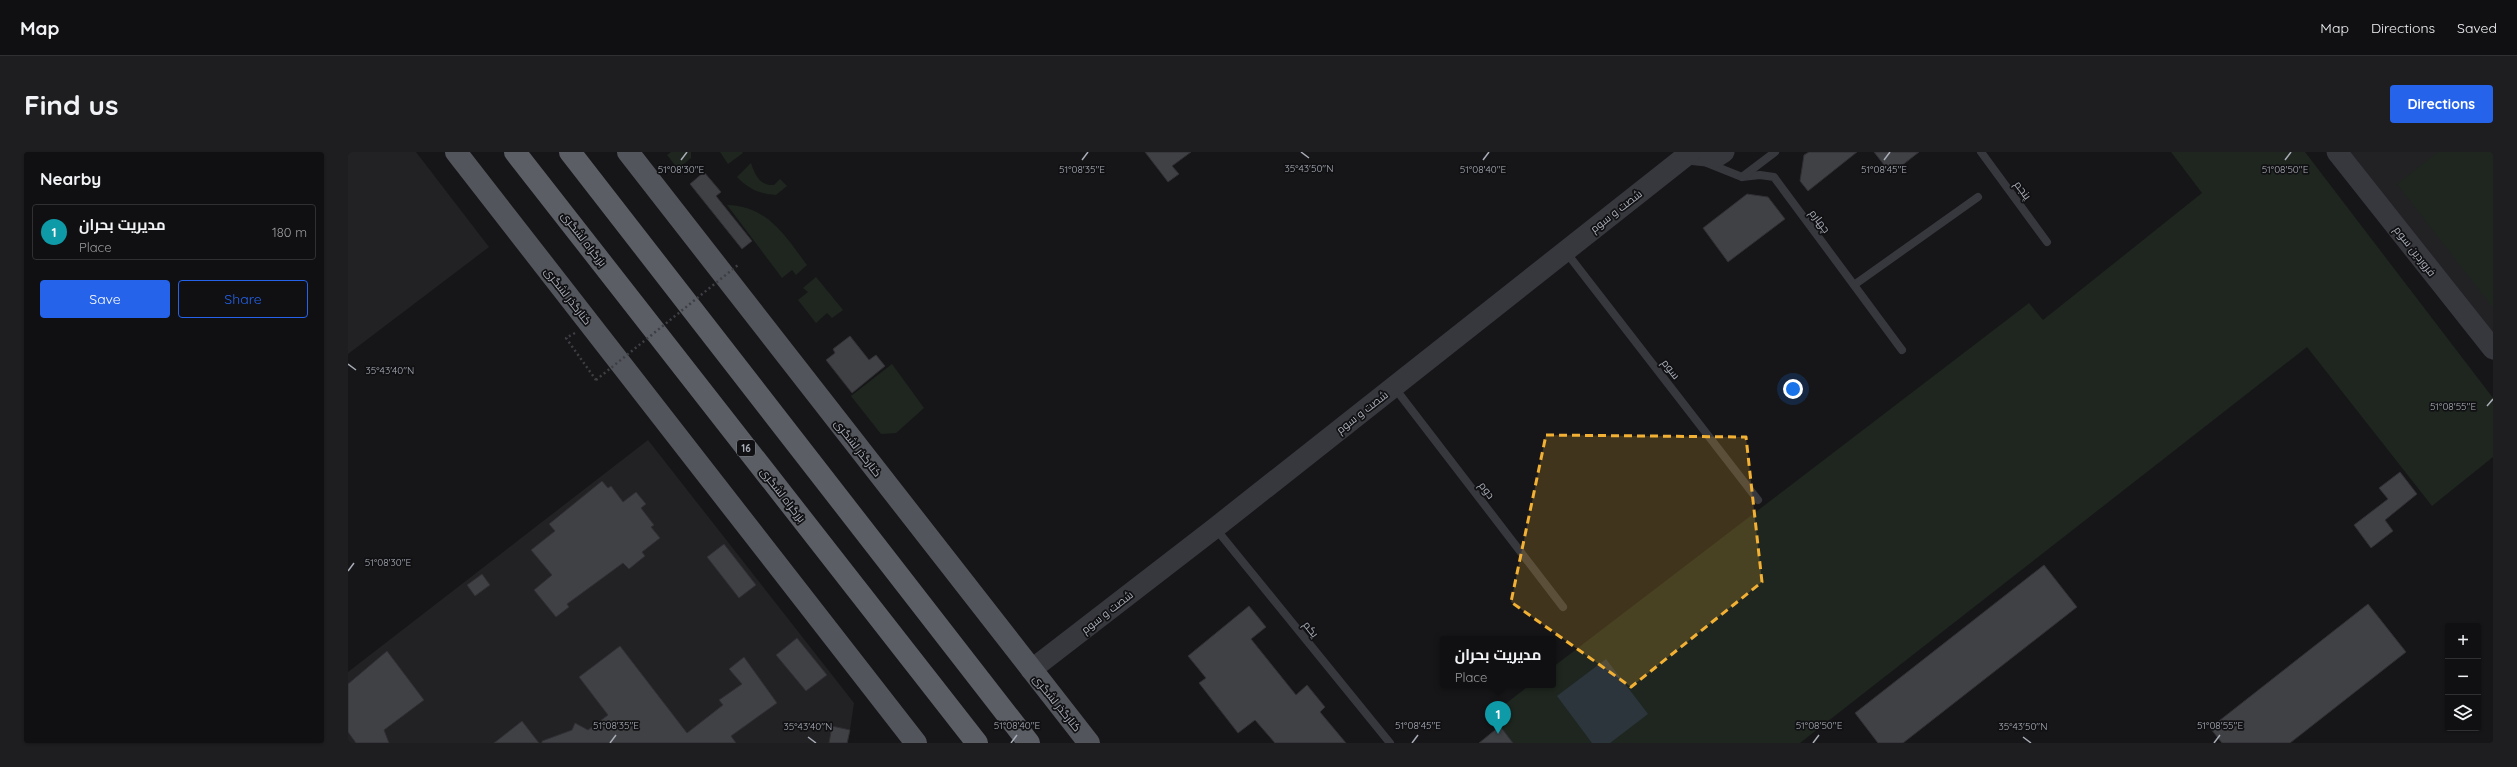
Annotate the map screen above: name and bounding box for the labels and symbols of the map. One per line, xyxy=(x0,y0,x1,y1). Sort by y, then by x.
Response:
text: 35°43'50"N xyxy=(1285,162,1333,175)
text: 51°08'30"E xyxy=(658,163,705,176)
text: 51°08'35"E xyxy=(1059,163,1105,176)
text: 51°08'40"E xyxy=(1460,163,1507,176)
text: 51°08'45"E xyxy=(1861,163,1907,176)
text: 51°08'50"E xyxy=(2262,163,2309,176)
street label: پنجم xyxy=(2011,178,2035,203)
street label: شصت و سوم xyxy=(1587,186,1645,236)
street label: چهارم xyxy=(1806,206,1834,236)
street label: بزرگراه لشگری xyxy=(558,209,610,269)
street label: فروردین سوم xyxy=(2390,223,2439,280)
street label: کنارگذر لشگری xyxy=(541,265,595,328)
street label: سوم xyxy=(1658,356,1683,383)
text: 35°43'40"N xyxy=(366,364,414,377)
your location xyxy=(1783,379,1803,399)
street label: شصت و سوم xyxy=(1333,387,1391,437)
text: 51°08'55"E xyxy=(2430,400,2476,413)
street label: کنارگذر لشگری xyxy=(831,417,885,480)
road number: 16 xyxy=(737,440,755,456)
street label: بزرگراه لشگری xyxy=(757,465,809,525)
street label: دوم xyxy=(1475,479,1498,502)
text: 51°08'30"E xyxy=(365,556,412,569)
street label: شصت و سوم xyxy=(1078,587,1136,637)
street label: یکم xyxy=(1299,618,1322,641)
street label: کنارگذر لشگری xyxy=(1030,672,1084,734)
pin: 1 xyxy=(1485,701,1511,734)
text: 51°08'35"E xyxy=(593,719,639,732)
text: 51°08'40"E xyxy=(994,719,1041,732)
text: 51°08'45"E xyxy=(1395,719,1441,732)
text: 51°08'50"E xyxy=(1796,719,1843,732)
text: 51°08'55"E xyxy=(2197,719,2243,732)
text: 35°43'40"N xyxy=(784,720,832,733)
text: 35°43'50"N xyxy=(1999,720,2047,733)

